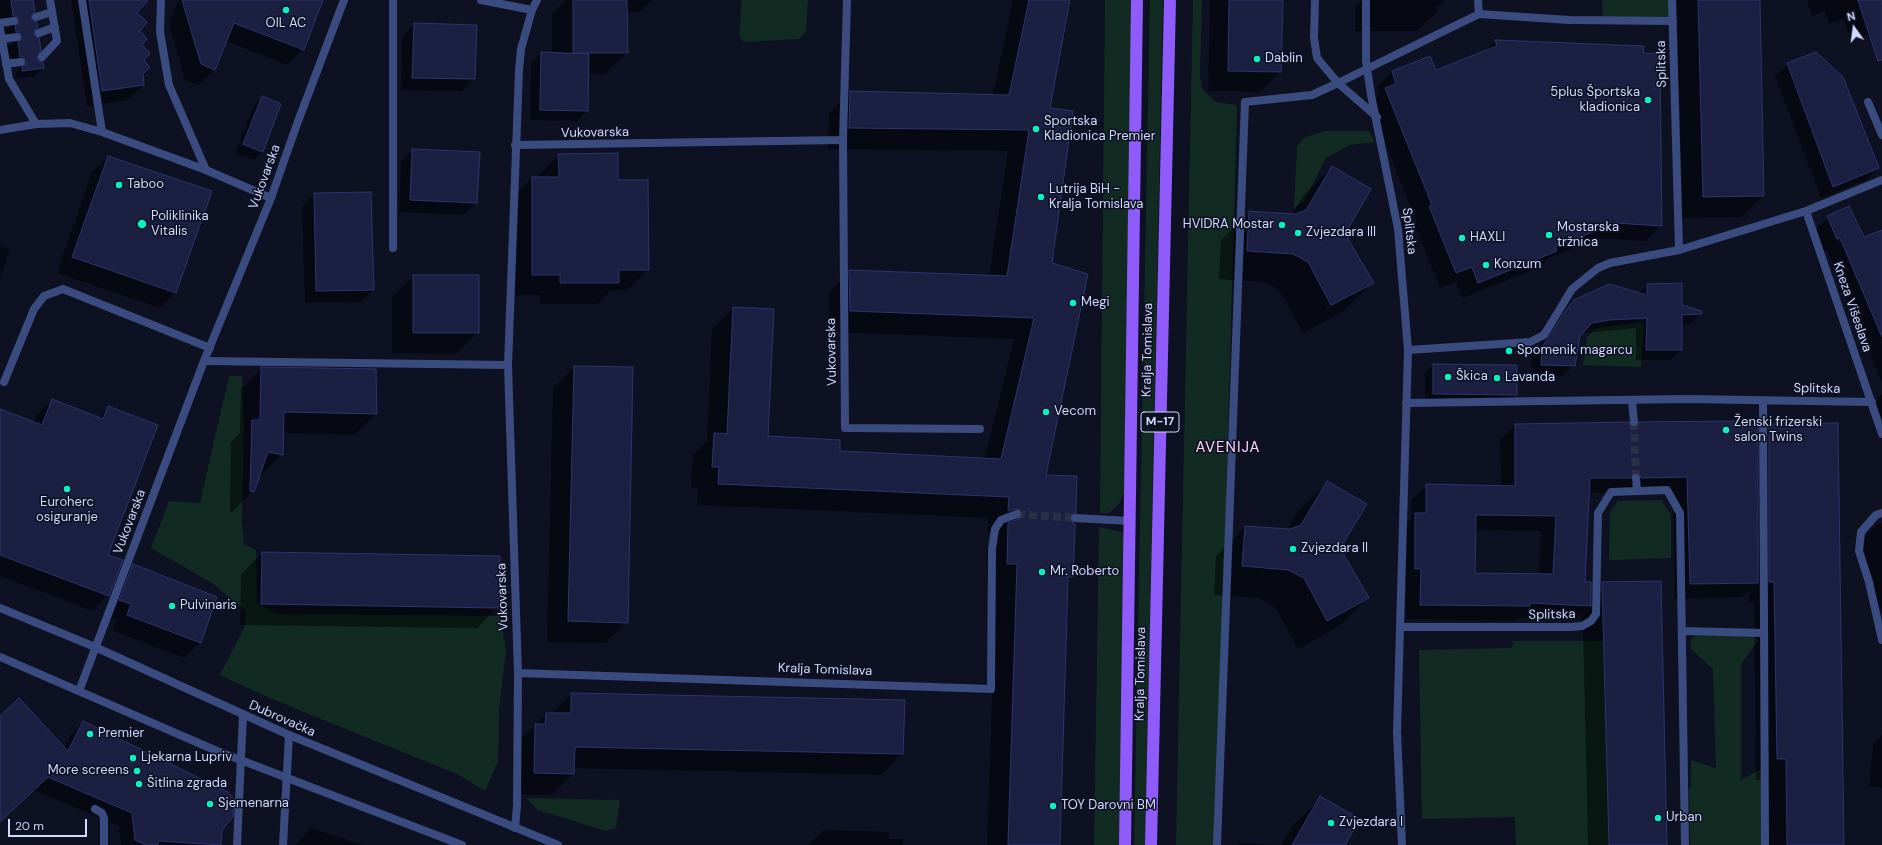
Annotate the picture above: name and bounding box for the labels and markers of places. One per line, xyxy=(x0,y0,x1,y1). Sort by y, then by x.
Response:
marker: OIL AC xyxy=(281,5,291,15)
place label: OIL AC xyxy=(266,16,306,32)
place label: Dablin xyxy=(1265,51,1303,67)
marker: Dablin xyxy=(1252,54,1262,64)
place label: 5plus Športska kladionica xyxy=(1550,85,1640,116)
marker: 5plus Športska kladionica xyxy=(1643,95,1653,105)
place label: Sportska Kladionica Premier xyxy=(1044,114,1155,145)
marker: Sportska Kladionica Premier xyxy=(1031,124,1041,134)
place label: Taboo xyxy=(127,177,164,193)
marker: Taboo xyxy=(114,180,124,190)
place label: Lutrija BiH - Kralja Tomislava xyxy=(1049,182,1143,213)
marker: Lutrija BiH - Kralja Tomislava xyxy=(1036,192,1046,202)
place label: Poliklinika Vitalis xyxy=(151,209,209,240)
place label: HVIDRA Mostar xyxy=(1183,217,1274,233)
marker: Poliklinika Vitalis xyxy=(136,218,148,230)
marker: HVIDRA Mostar xyxy=(1277,220,1287,230)
place label: Mostarska tržnica xyxy=(1557,220,1619,251)
place label: Zvjezdara III xyxy=(1306,225,1376,241)
marker: Zvjezdara III xyxy=(1293,228,1303,238)
place label: HAXLI xyxy=(1470,230,1505,246)
marker: Mostarska tržnica xyxy=(1544,230,1554,240)
marker: HAXLI xyxy=(1457,233,1467,243)
place label: Konzum xyxy=(1494,257,1541,273)
marker: Konzum xyxy=(1481,260,1491,270)
place label: Megi xyxy=(1081,295,1110,311)
marker: Megi xyxy=(1068,298,1078,308)
place label: Spomenik magarcu xyxy=(1517,343,1632,359)
marker: Spomenik magarcu xyxy=(1504,346,1514,356)
place label: Škica xyxy=(1456,369,1488,385)
place label: Lavanda xyxy=(1505,370,1555,386)
marker: Škica xyxy=(1443,372,1453,382)
marker: Lavanda xyxy=(1492,373,1502,383)
place label: Vecom xyxy=(1054,404,1096,420)
marker: Vecom xyxy=(1041,407,1051,417)
place label: Ženski frizerski salon Twins xyxy=(1734,415,1822,446)
marker: Ženski frizerski salon Twins xyxy=(1721,425,1731,435)
marker: Euroherc osiguranje xyxy=(62,484,72,494)
place label: Euroherc osiguranje xyxy=(36,495,98,526)
place label: Zvjezdara II xyxy=(1301,541,1368,557)
marker: Zvjezdara II xyxy=(1288,544,1298,554)
place label: Mr. Roberto xyxy=(1050,564,1119,580)
marker: Mr. Roberto xyxy=(1037,567,1047,577)
place label: Pulvinaris xyxy=(180,598,237,614)
marker: Pulvinaris xyxy=(167,601,177,611)
place label: Premier xyxy=(98,726,144,742)
marker: Premier xyxy=(85,729,95,739)
place label: Ljekarna Lupriv xyxy=(141,750,232,766)
marker: Ljekarna Lupriv xyxy=(128,753,138,763)
place label: More screens xyxy=(48,763,129,779)
marker: More screens xyxy=(132,766,142,776)
place label: Šitlina zgrada xyxy=(147,776,227,792)
marker: Šitlina zgrada xyxy=(134,779,144,789)
place label: Sjemenarna xyxy=(218,796,289,812)
place label: TOY Darovni BM xyxy=(1061,798,1156,814)
marker: Sjemenarna xyxy=(205,799,215,809)
marker: TOY Darovni BM xyxy=(1048,801,1058,811)
place label: Urban xyxy=(1666,810,1702,826)
marker: Urban xyxy=(1653,813,1663,823)
place label: Zvjezdara I xyxy=(1339,815,1403,831)
marker: Zvjezdara I xyxy=(1326,818,1336,828)

